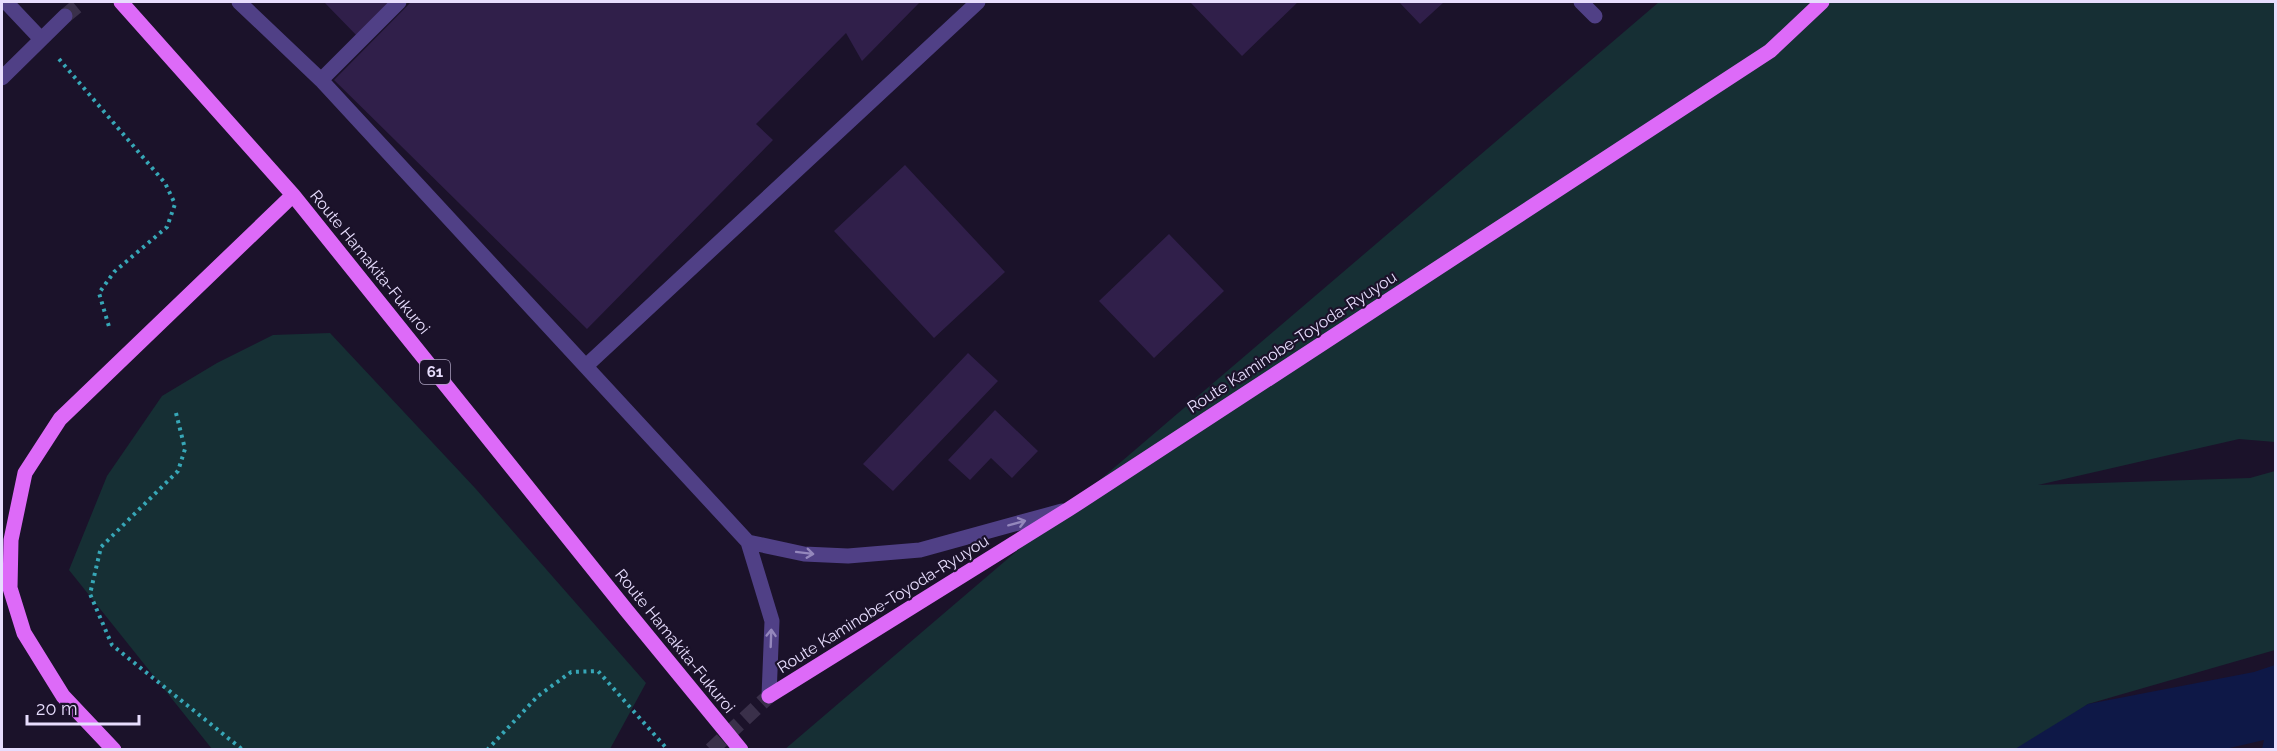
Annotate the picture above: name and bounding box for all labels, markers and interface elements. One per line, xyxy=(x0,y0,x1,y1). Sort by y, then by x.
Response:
street label: Route Hamakita-Fukuroi xyxy=(306,186,434,338)
street label: Route Kaminobe-Toyoda-Ryuyou xyxy=(1184,267,1400,417)
road number: 61 xyxy=(420,360,450,384)
one-way arrow xyxy=(1008,517,1027,529)
street label: Route Kaminobe-Toyoda-Ryuyou xyxy=(774,531,992,677)
one-way arrow xyxy=(795,548,815,559)
street label: Route Hamakita-Fukuroi xyxy=(611,565,739,717)
one-way arrow xyxy=(766,628,777,648)
scale bar xyxy=(27,688,140,726)
text: 20 m xyxy=(36,698,78,719)

